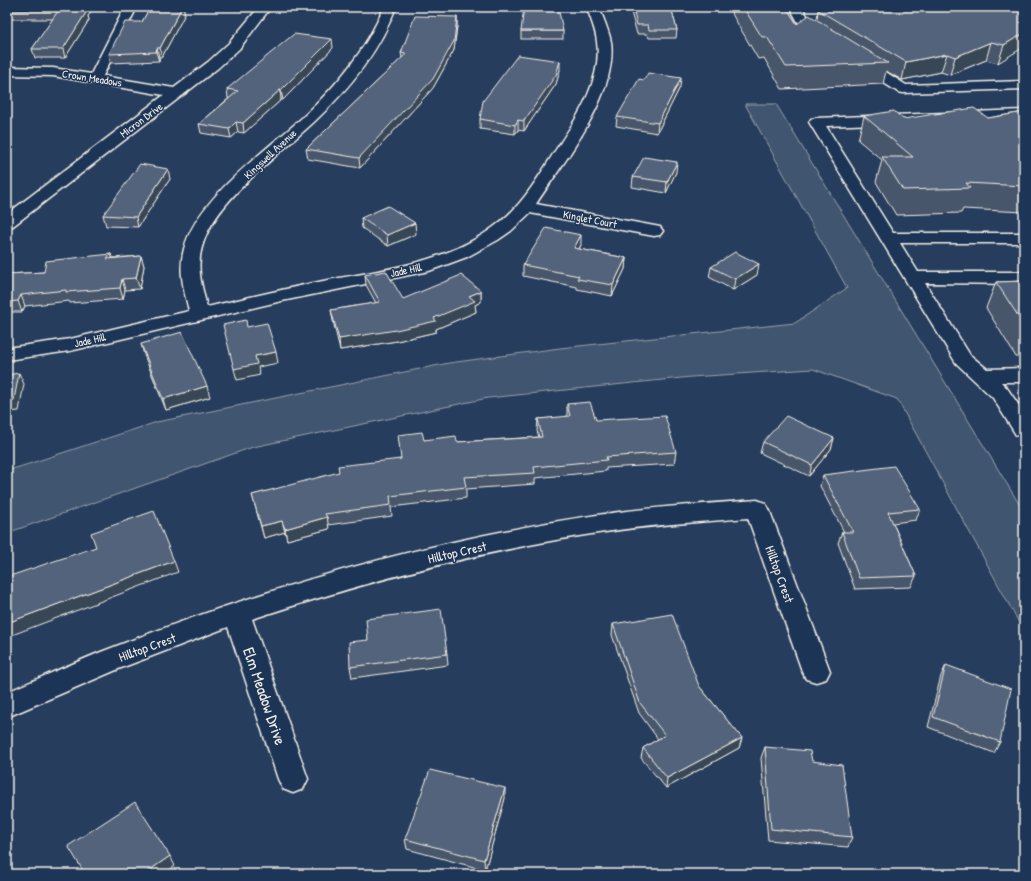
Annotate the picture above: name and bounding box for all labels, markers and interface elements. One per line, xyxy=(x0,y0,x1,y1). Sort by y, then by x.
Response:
street label: Crown Meadows xyxy=(61,66,123,90)
street label: Micron Drive xyxy=(117,99,166,141)
street label: Kingswell Avenue xyxy=(241,126,300,182)
street label: Kinglet Court xyxy=(562,207,618,231)
street label: Jade Hill xyxy=(389,260,423,280)
street label: Jade Hill xyxy=(73,330,107,350)
street label: Hilltop Crest xyxy=(426,536,489,567)
street label: Hilltop Crest xyxy=(761,543,799,606)
street label: Hilltop Crest xyxy=(116,628,179,666)
street label: Elm Meadow Drive xyxy=(238,644,292,748)

